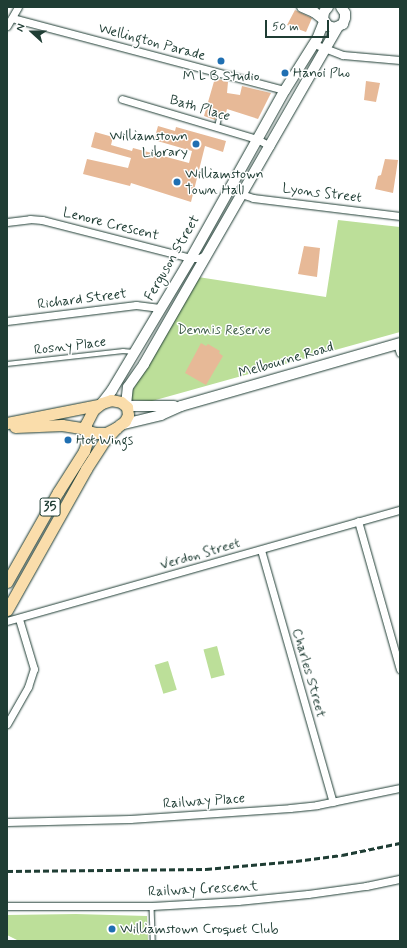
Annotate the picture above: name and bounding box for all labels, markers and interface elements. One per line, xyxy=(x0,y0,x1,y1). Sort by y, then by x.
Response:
north arrow xyxy=(12,12,52,52)
scale bar xyxy=(267,12,331,38)
text: 50 m xyxy=(272,19,299,35)
street label: Wellington Parade xyxy=(97,20,207,64)
text: N xyxy=(13,22,29,34)
marker: M L B Studio xyxy=(216,56,226,66)
place label: Hanoi Pho xyxy=(293,65,350,81)
place label: M L B Studio xyxy=(182,68,260,84)
marker: Hanoi Pho xyxy=(280,68,290,78)
street label: Bath Place xyxy=(168,91,232,125)
place label: Williamstown Library xyxy=(109,128,188,160)
marker: Williamstown Library xyxy=(191,139,201,149)
place label: Williamstown Town Hall xyxy=(185,166,264,198)
marker: Williamstown Town Hall xyxy=(172,177,182,187)
street label: Lyons Street xyxy=(280,180,364,206)
street label: Lenore Crescent xyxy=(61,204,161,244)
street label: Ferguson Street xyxy=(141,213,203,303)
street label: Richard Street xyxy=(37,285,127,313)
park label: Dennis Reserve xyxy=(177,322,271,338)
street label: Rosny Place xyxy=(33,333,107,359)
street label: Melbourne Road xyxy=(238,339,334,381)
place label: Hot Wings xyxy=(76,432,136,448)
marker: Hot Wings xyxy=(63,435,73,445)
road number: 35 xyxy=(39,496,61,518)
street label: Verdon Street xyxy=(157,534,243,574)
street label: Charles Street xyxy=(288,627,330,719)
street label: Railway Place xyxy=(162,790,246,812)
street label: Railway Crescent xyxy=(150,878,256,900)
place label: Williamstown Croquet Club xyxy=(120,921,279,937)
marker: Williamstown Croquet Club xyxy=(107,924,117,934)

